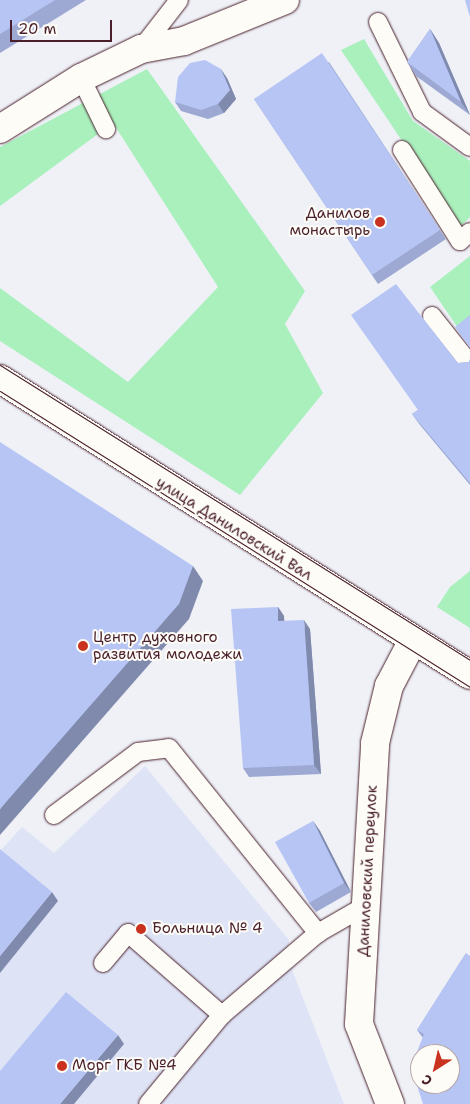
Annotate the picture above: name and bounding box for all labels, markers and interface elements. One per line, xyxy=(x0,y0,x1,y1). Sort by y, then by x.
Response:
scale bar xyxy=(12,10,115,42)
text: 20 m xyxy=(18,19,57,39)
place label: Данилов монастырь xyxy=(289,204,370,239)
marker: Данилов монастырь xyxy=(374,216,386,228)
street label: улица Даниловский Вал xyxy=(153,473,315,585)
place label: Центр духовного развития молодежи xyxy=(93,628,242,663)
marker: Центр духовного развития молодежи xyxy=(77,640,89,652)
street label: Даниловский переулок xyxy=(355,785,381,957)
place label: Больница № 4 xyxy=(152,920,263,938)
marker: Больница № 4 xyxy=(134,922,148,936)
north arrow xyxy=(410,1044,460,1094)
place label: Морг ГКБ №4 xyxy=(72,1057,177,1075)
marker: Морг ГКБ №4 xyxy=(56,1060,68,1072)
text: С xyxy=(418,1071,436,1090)

